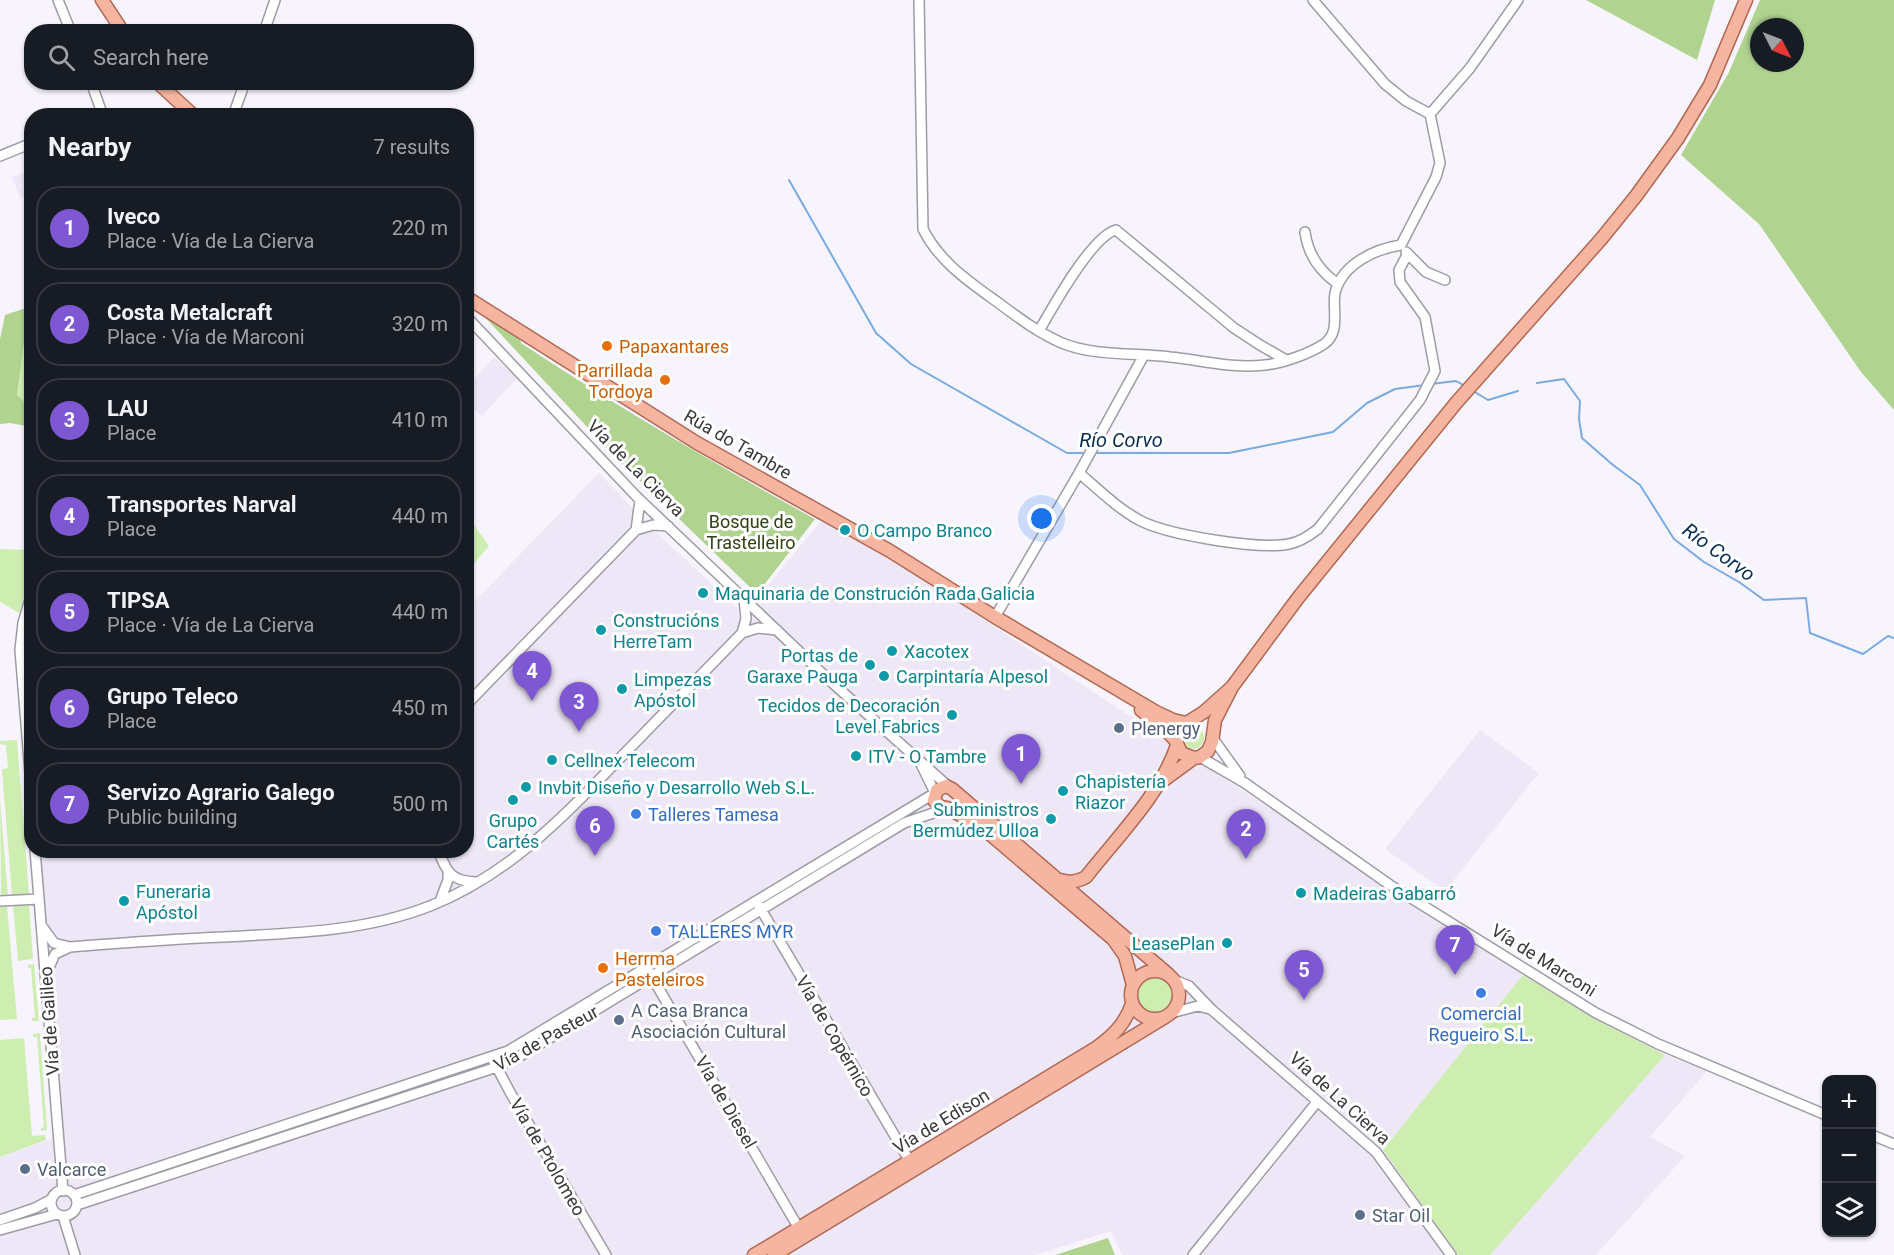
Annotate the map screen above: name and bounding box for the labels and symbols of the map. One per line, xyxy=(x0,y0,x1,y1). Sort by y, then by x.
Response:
north arrow xyxy=(1750,18,1804,72)
place label: Papaxantares xyxy=(619,336,729,357)
marker: Papaxantares xyxy=(600,339,614,353)
place label: Parrillada Tordoya xyxy=(577,360,653,402)
marker: Parrillada Tordoya xyxy=(658,373,672,387)
street label: Rúa do Tambre xyxy=(680,405,796,483)
street label: Vía de La Cierva xyxy=(583,415,689,521)
water label: Río Corvo xyxy=(1079,428,1163,452)
your location xyxy=(1027,504,1056,533)
park label: Bosque de Trastelleiro xyxy=(706,511,796,553)
water label: Río Corvo xyxy=(1678,518,1760,586)
place label: O Campo Branco xyxy=(857,520,992,541)
marker: O Campo Branco xyxy=(838,523,852,537)
place label: Maquinaria de Construción Rada Galicia xyxy=(715,583,1035,604)
marker: Maquinaria de Construción Rada Galicia xyxy=(696,586,710,600)
place label: Construcións HerreTam xyxy=(613,610,719,652)
marker: Construcións HerreTam xyxy=(594,623,608,637)
place label: Xacotex xyxy=(904,641,969,662)
marker: Xacotex xyxy=(885,644,899,658)
place label: Portas de Garaxe Pauga xyxy=(747,645,858,687)
pin: 4 xyxy=(512,652,552,701)
marker: Portas de Garaxe Pauga xyxy=(863,658,877,672)
place label: Carpintaría Alpesol xyxy=(896,666,1048,687)
place label: Limpezas Apóstol xyxy=(634,669,712,711)
marker: Carpintaría Alpesol xyxy=(877,669,891,683)
pin: 3 xyxy=(560,682,598,732)
marker: Limpezas Apóstol xyxy=(615,682,629,696)
place label: Tecidos de Decoración Level Fabrics xyxy=(758,695,940,737)
marker: Tecidos de Decoración Level Fabrics xyxy=(945,708,959,722)
place label: Plenergy xyxy=(1131,718,1201,739)
marker: Plenergy xyxy=(1112,721,1126,735)
pin: 1 xyxy=(1002,734,1040,784)
place label: ITV - O Tambre xyxy=(868,746,986,767)
marker: ITV - O Tambre xyxy=(849,749,863,763)
place label: Cellnex Telecom xyxy=(564,750,695,771)
marker: Cellnex Telecom xyxy=(545,753,559,767)
place label: Chapistería Riazor xyxy=(1075,771,1166,813)
place label: Invbit Diseño y Desarrollo Web S.L. xyxy=(538,777,815,798)
marker: Invbit Diseño y Desarrollo Web S.L. xyxy=(519,780,533,794)
marker: Chapistería Riazor xyxy=(1056,784,1070,798)
marker: Grupo Cartés xyxy=(506,793,520,807)
place label: Subministros Bermúdez Ulloa xyxy=(913,799,1039,841)
place label: Talleres Tamesa xyxy=(648,804,779,825)
pin: 6 xyxy=(576,806,614,856)
marker: Talleres Tamesa xyxy=(629,807,643,821)
place label: Grupo Cartés xyxy=(487,810,539,852)
pin: 2 xyxy=(1226,810,1266,859)
marker: Subministros Bermúdez Ulloa xyxy=(1044,812,1058,826)
place label: Funeraria Apóstol xyxy=(136,881,211,923)
place label: Madeiras Gabarró xyxy=(1313,883,1456,904)
marker: Madeiras Gabarró xyxy=(1294,886,1308,900)
marker: Funeraria Apóstol xyxy=(117,894,131,908)
street label: Vía de Marconi xyxy=(1488,919,1600,1001)
place label: TALLERES MYR xyxy=(668,921,793,942)
marker: TALLERES MYR xyxy=(649,924,663,938)
pin: 7 xyxy=(1436,926,1474,975)
place label: LeasePlan xyxy=(1132,933,1215,954)
marker: LeasePlan xyxy=(1220,936,1234,950)
place label: Herrma Pasteleiros xyxy=(615,948,705,990)
pin: 5 xyxy=(1284,950,1324,1000)
marker: Herrma Pasteleiros xyxy=(596,961,610,975)
street label: Vía de Galileo xyxy=(35,966,63,1076)
street label: Vía de Copérnico xyxy=(792,972,878,1100)
marker: Comercial Regueiro S.L. xyxy=(1474,986,1488,1000)
place label: A Casa Branca Asociación Cultural xyxy=(631,1000,786,1042)
street label: Vía de Pasteur xyxy=(490,1001,602,1075)
place label: Comercial Regueiro S.L. xyxy=(1428,1003,1534,1045)
marker: A Casa Branca Asociación Cultural xyxy=(612,1013,626,1027)
street label: Vía de La Cierva xyxy=(1285,1047,1395,1149)
street label: Vía de Diesel xyxy=(691,1052,761,1152)
street label: Vía de Edison xyxy=(889,1084,993,1158)
street label: Vía de Ptolomeo xyxy=(506,1095,590,1219)
place label: Valcarce xyxy=(37,1159,106,1180)
marker: Valcarce xyxy=(18,1162,32,1176)
place label: Star Oil xyxy=(1372,1205,1430,1226)
marker: Star Oil xyxy=(1353,1208,1367,1222)

